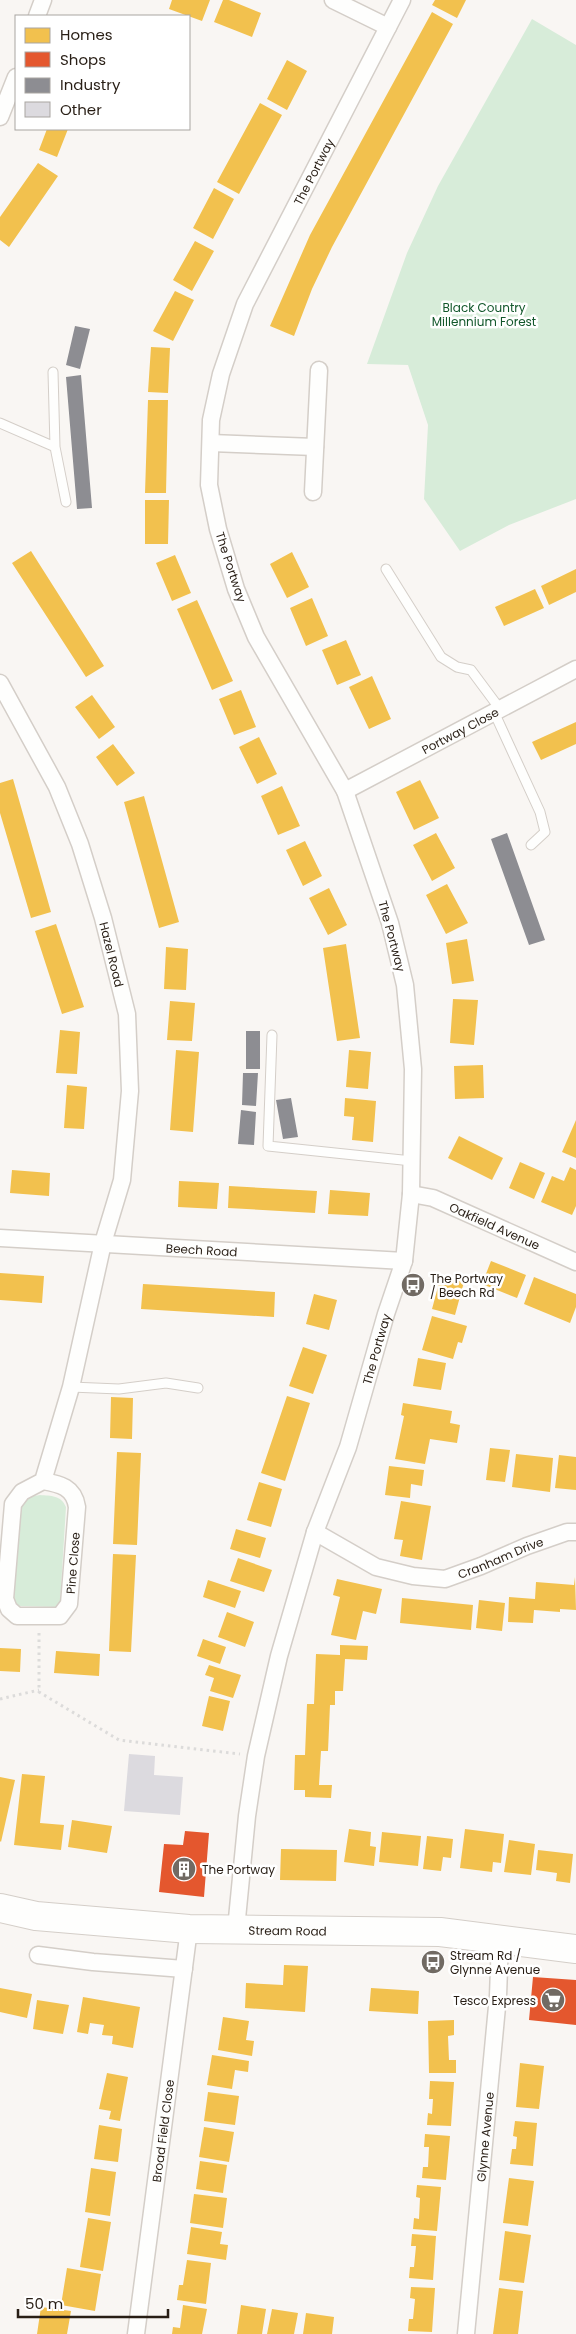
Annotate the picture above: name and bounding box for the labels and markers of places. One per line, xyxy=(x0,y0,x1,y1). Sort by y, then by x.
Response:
place label: The Portway / Beech Rd xyxy=(430,1270,503,1301)
bus stop icon: The Portway / Beech Rd xyxy=(400,1272,426,1298)
building icon: The Portway xyxy=(171,1856,197,1882)
place label: The Portway xyxy=(202,1861,275,1878)
place label: Stream Rd / Glynne Avenue xyxy=(450,1947,540,1978)
bus stop icon: Stream Rd / Glynne Avenue xyxy=(420,1949,446,1975)
supermarket icon: Tesco Express xyxy=(540,1987,566,2013)
place label: Tesco Express xyxy=(453,1992,536,2009)

